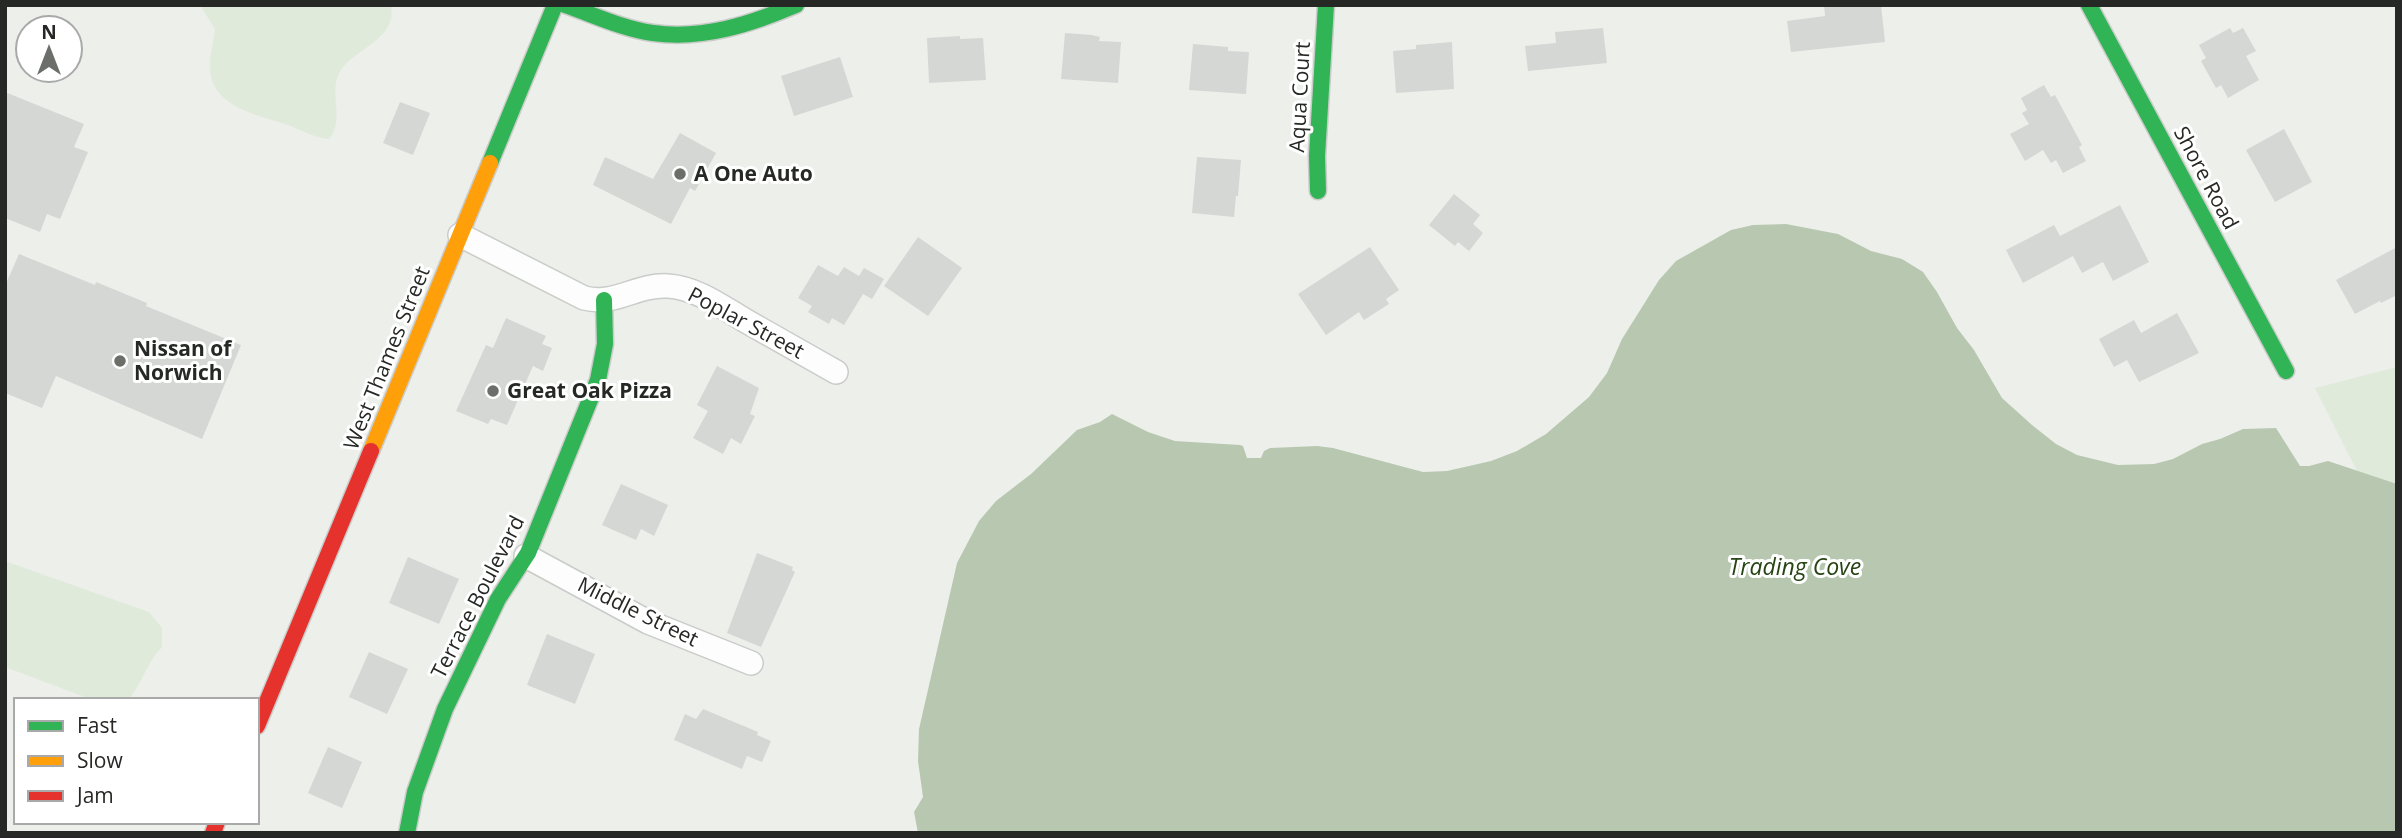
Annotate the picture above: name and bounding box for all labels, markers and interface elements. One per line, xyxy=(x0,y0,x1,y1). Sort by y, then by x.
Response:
north arrow xyxy=(14,14,84,84)
text: N xyxy=(41,19,57,45)
street label: Aqua Court xyxy=(1282,41,1316,153)
street label: Shore Road xyxy=(2168,121,2246,234)
place label: A One Auto xyxy=(694,159,813,187)
marker: A One Auto xyxy=(672,166,688,182)
street label: West Thames Street xyxy=(336,262,436,454)
street label: Poplar Street xyxy=(683,280,809,364)
place label: Nissan of Norwich xyxy=(134,334,233,386)
marker: Nissan of Norwich xyxy=(112,353,128,369)
place label: Great Oak Pizza xyxy=(507,376,672,404)
marker: Great Oak Pizza xyxy=(485,383,501,399)
street label: Terrace Boulevard xyxy=(424,510,530,683)
water label: Trading Cove xyxy=(1729,550,1861,582)
street label: Middle Street xyxy=(573,570,703,652)
legend xyxy=(14,698,259,824)
text: Fast xyxy=(77,711,117,739)
text: Slow xyxy=(77,746,123,774)
text: Jam xyxy=(75,781,114,809)

